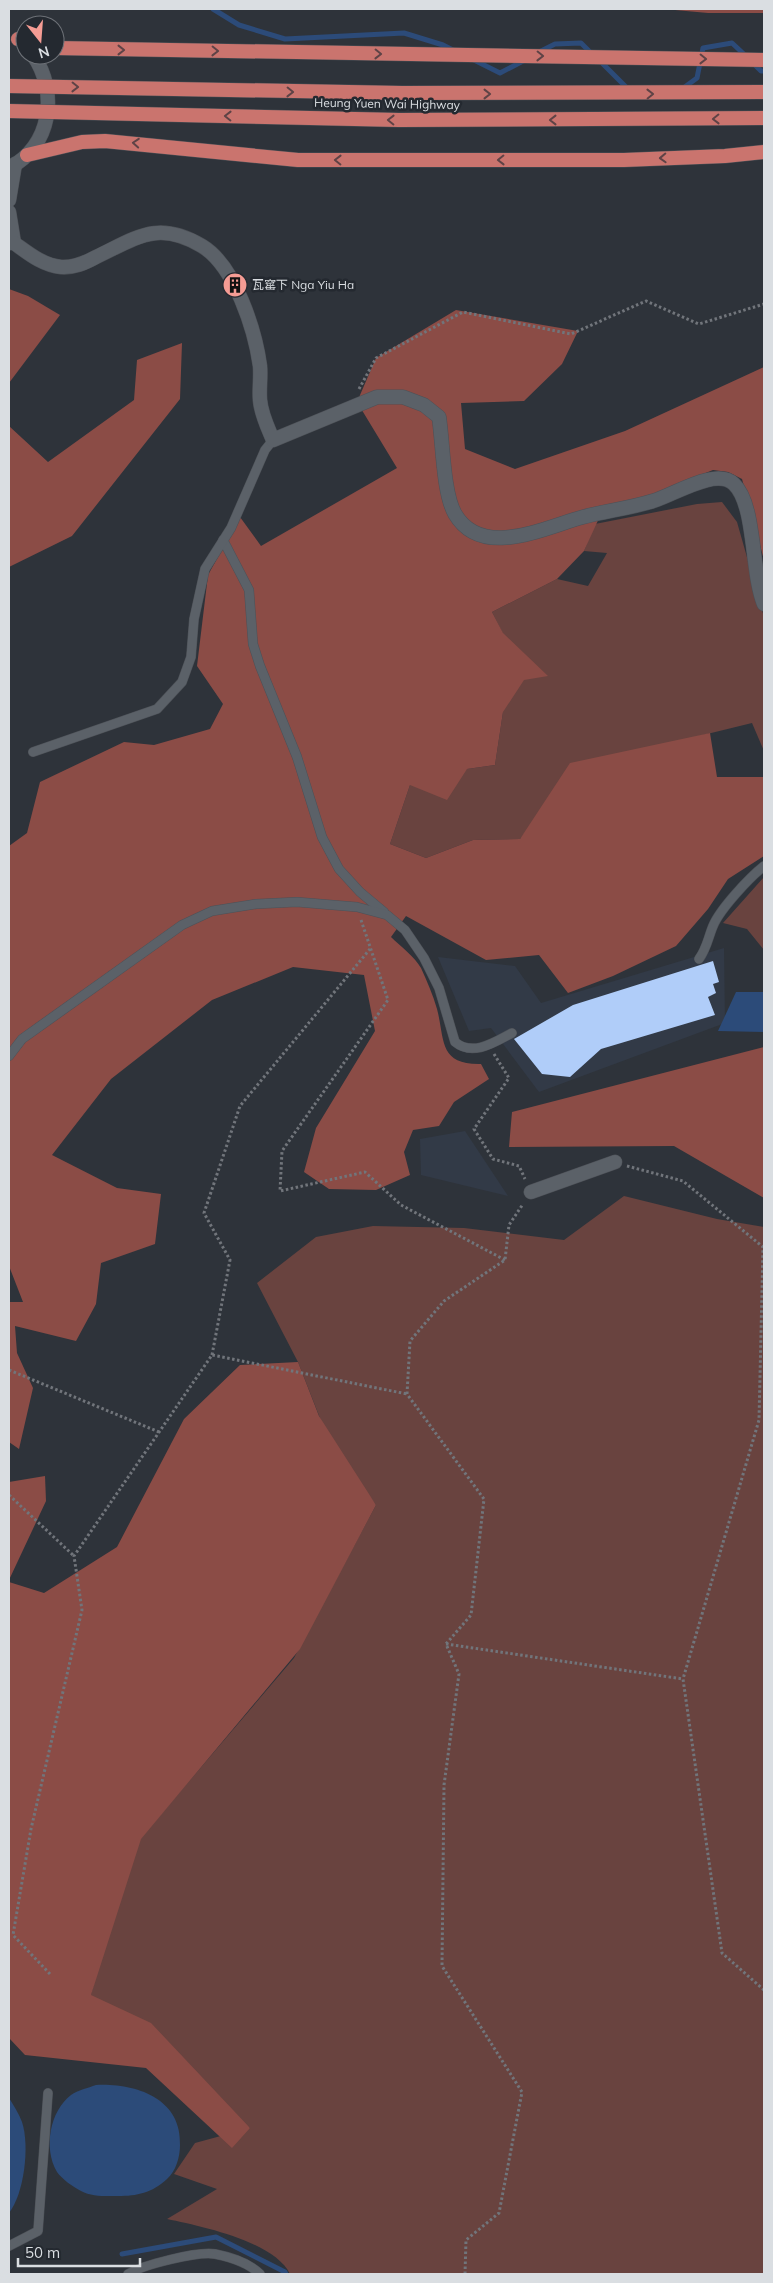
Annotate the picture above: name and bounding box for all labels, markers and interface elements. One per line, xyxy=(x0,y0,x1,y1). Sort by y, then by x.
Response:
north arrow xyxy=(15,15,65,65)
text: N xyxy=(36,42,51,63)
one-way arrow xyxy=(118,45,125,55)
one-way arrow xyxy=(212,46,219,56)
one-way arrow xyxy=(374,49,382,60)
one-way arrow xyxy=(536,51,544,61)
one-way arrow xyxy=(699,53,707,64)
one-way arrow xyxy=(72,82,79,92)
one-way arrow xyxy=(286,87,294,97)
one-way arrow xyxy=(646,88,654,99)
one-way arrow xyxy=(484,89,492,99)
street label: Heung Yuen Wai Highway xyxy=(314,95,461,112)
one-way arrow xyxy=(224,111,232,121)
one-way arrow xyxy=(386,114,394,125)
one-way arrow xyxy=(711,114,719,124)
one-way arrow xyxy=(549,115,556,125)
one-way arrow xyxy=(131,138,139,149)
one-way arrow xyxy=(659,153,667,164)
one-way arrow xyxy=(334,155,342,165)
one-way arrow xyxy=(497,155,504,165)
building icon: 瓦窰下 Nga Yiu Ha xyxy=(222,272,248,298)
place label: 瓦窰下 Nga Yiu Ha xyxy=(252,277,354,292)
scale bar xyxy=(18,2236,140,2268)
text: 50 m xyxy=(25,2243,60,2262)

